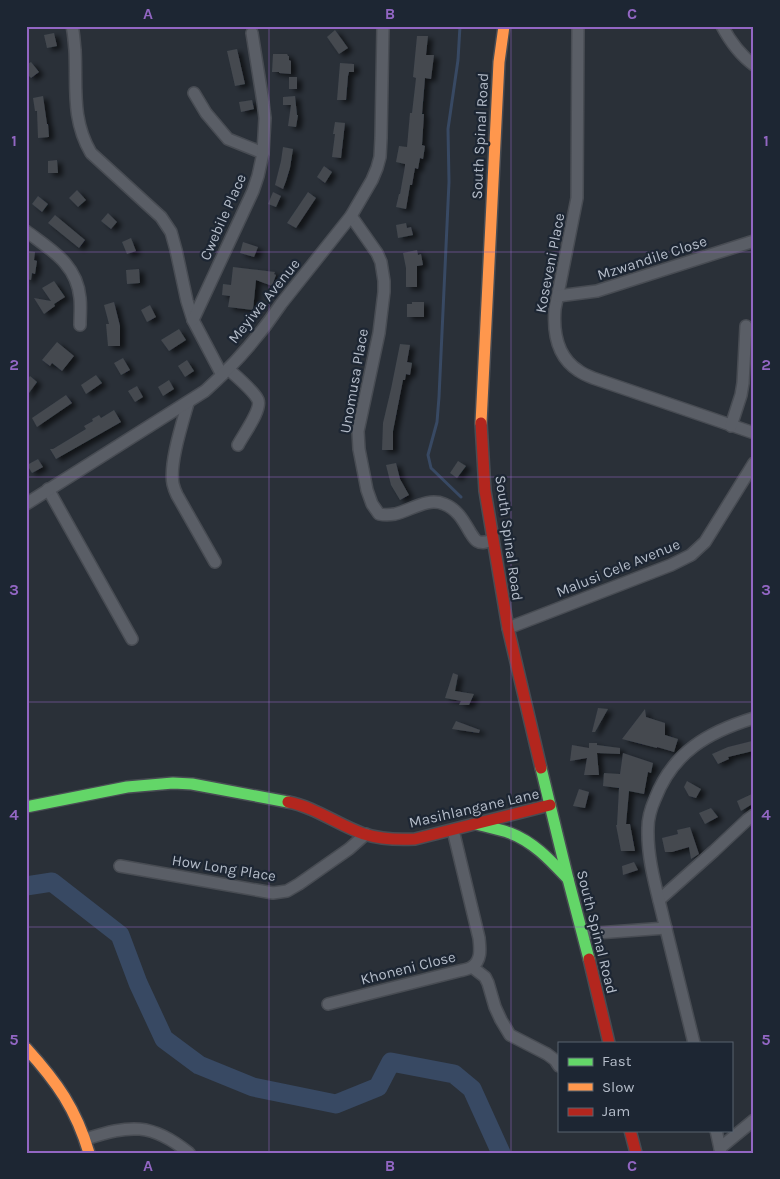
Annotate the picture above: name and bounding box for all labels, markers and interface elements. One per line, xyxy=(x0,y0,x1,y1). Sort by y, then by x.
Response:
text: A xyxy=(143,4,153,23)
text: B xyxy=(385,4,395,23)
text: C xyxy=(627,4,637,23)
street label: South Spinal Road xyxy=(468,72,492,200)
text: 1 xyxy=(11,131,17,150)
text: 1 xyxy=(763,131,769,150)
street label: Cwebile Place xyxy=(196,171,250,263)
street label: Koseveni Place xyxy=(531,212,569,314)
street label: Mzwandile Close xyxy=(595,232,709,284)
street label: Meyiwa Avenue xyxy=(224,255,304,347)
street label: Unomusa Place xyxy=(336,327,372,435)
text: 2 xyxy=(9,355,19,374)
text: 2 xyxy=(761,355,771,374)
street label: South Spinal Road xyxy=(491,474,527,602)
street label: Malusi Cele Avenue xyxy=(553,535,683,601)
text: 3 xyxy=(9,580,19,599)
text: 3 xyxy=(761,580,771,599)
street label: Masihlangane Lane xyxy=(407,784,541,832)
text: 4 xyxy=(9,805,19,824)
text: 4 xyxy=(761,805,771,824)
street label: How Long Place xyxy=(171,851,277,885)
street label: South Spinal Road xyxy=(573,868,621,996)
street label: Khoneni Close xyxy=(359,947,457,989)
text: 5 xyxy=(9,1030,19,1049)
text: 5 xyxy=(761,1030,771,1049)
legend xyxy=(558,1042,732,1132)
text: Fast xyxy=(602,1052,632,1070)
text: Slow xyxy=(602,1078,634,1096)
text: Jam xyxy=(602,1102,630,1120)
text: A xyxy=(143,1156,153,1175)
text: B xyxy=(385,1156,395,1175)
text: C xyxy=(627,1156,637,1175)

